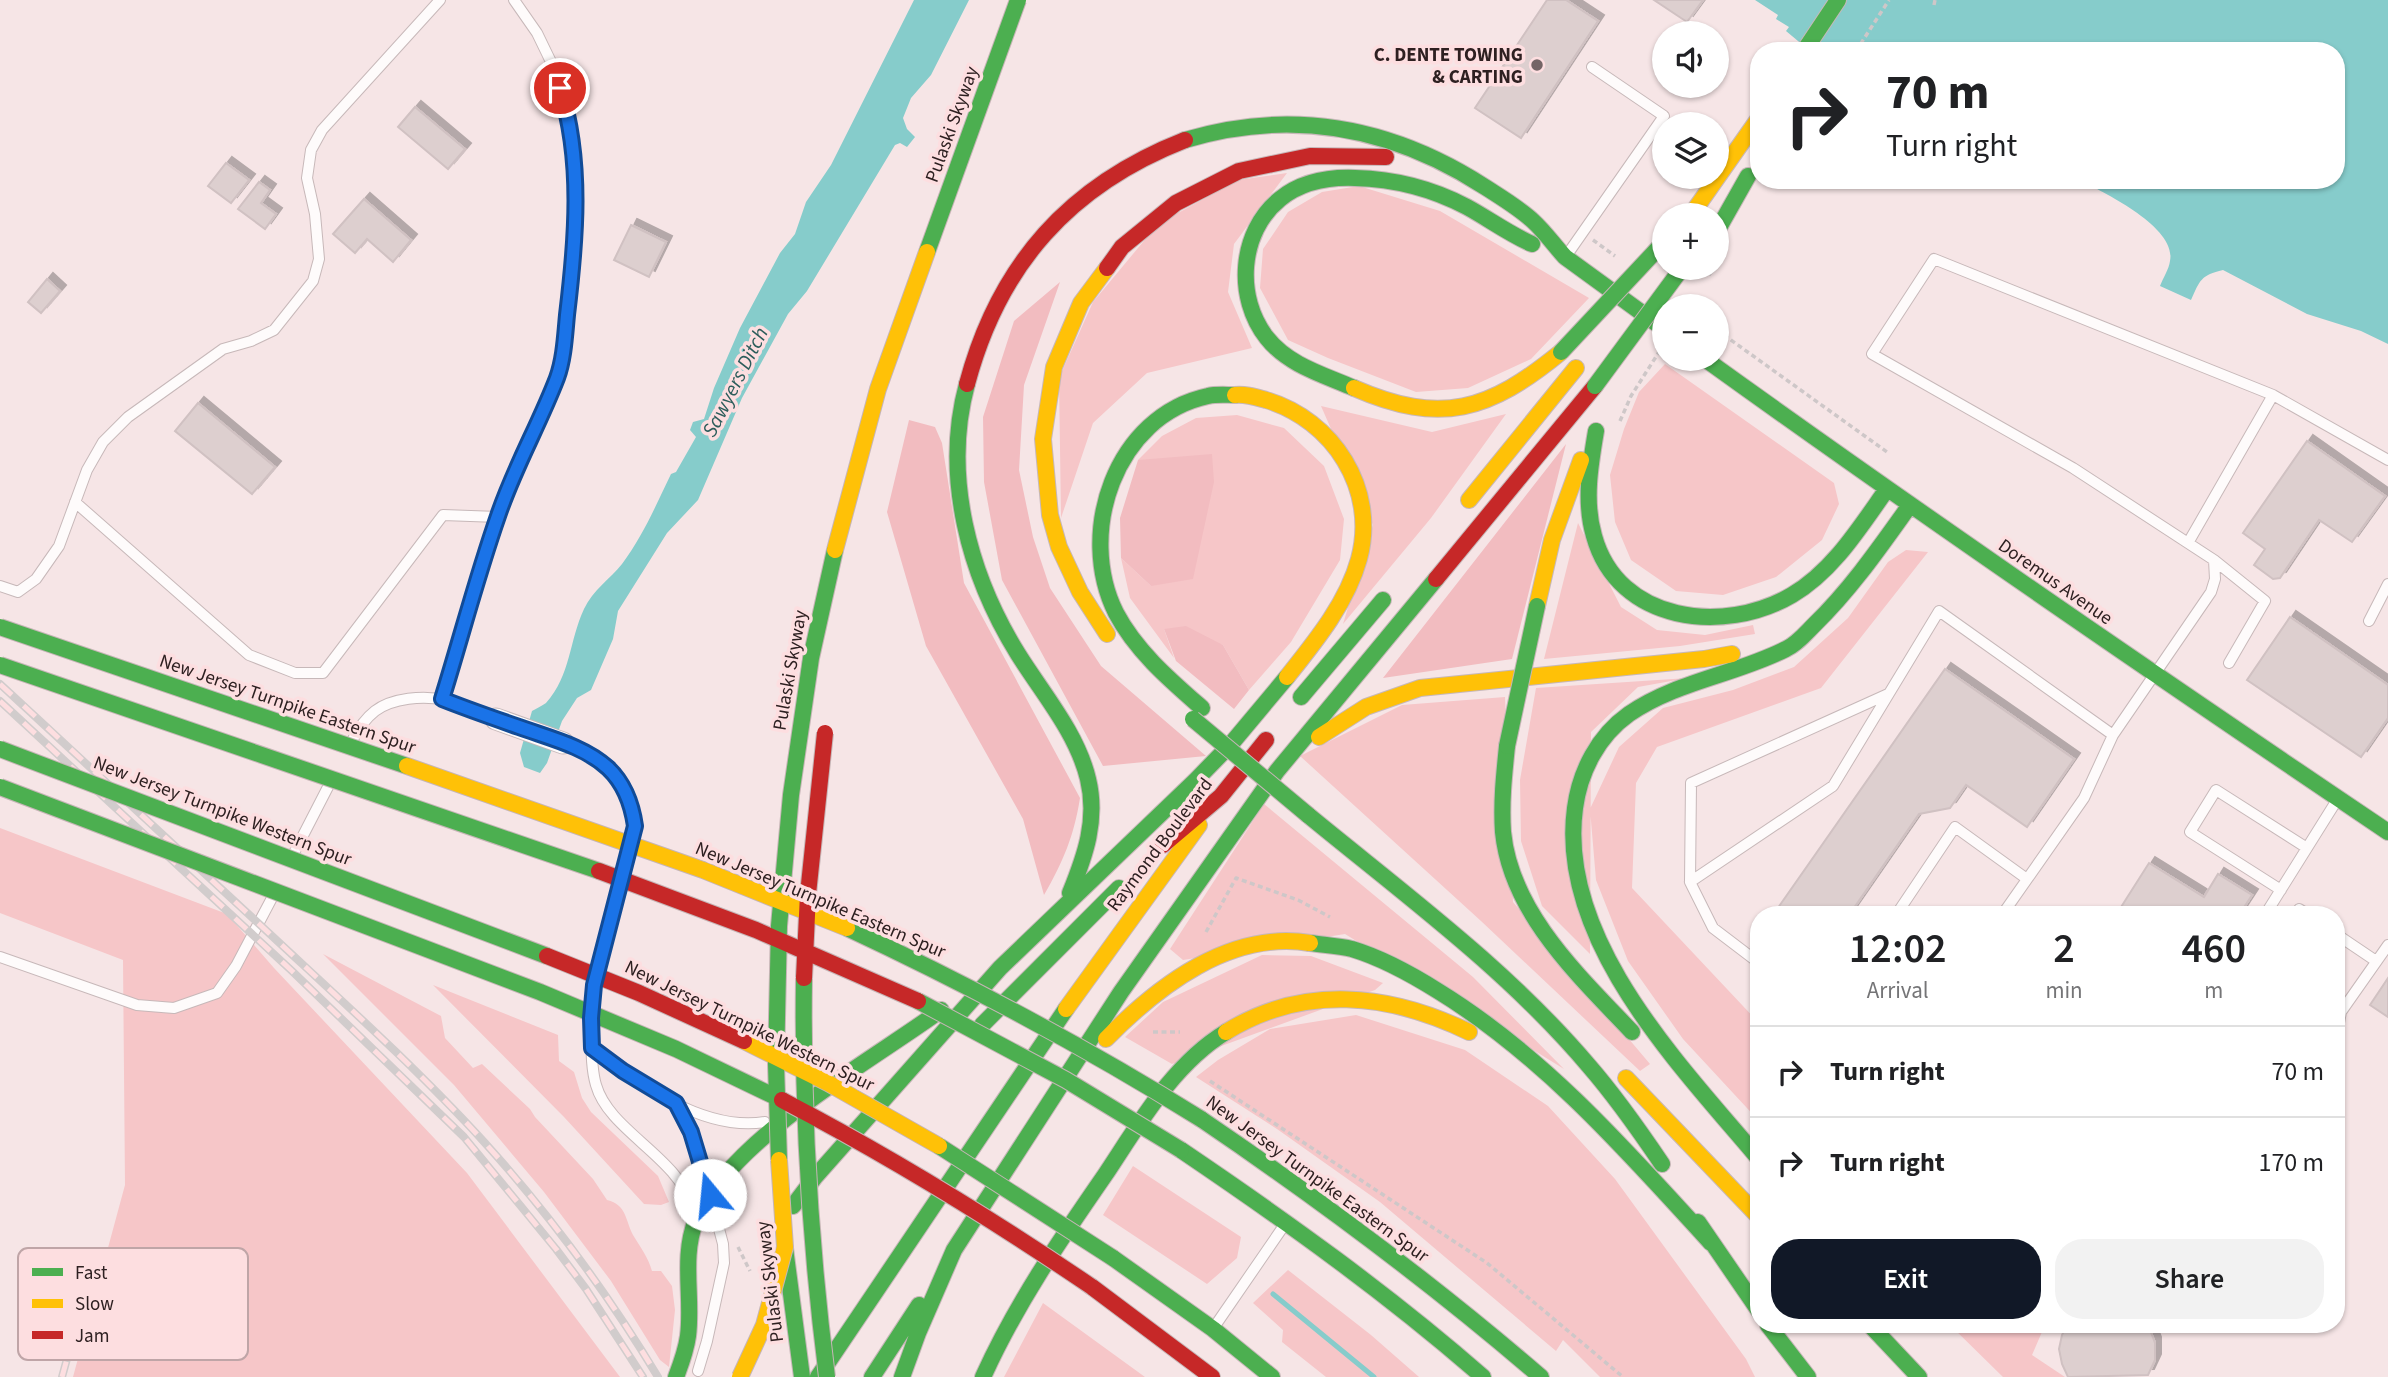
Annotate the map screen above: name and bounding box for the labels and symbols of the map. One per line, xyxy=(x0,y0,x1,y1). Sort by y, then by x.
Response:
place label: C. DENTE TOWING & CARTING xyxy=(1374,42,1523,91)
marker: C. DENTE TOWING & CARTING xyxy=(1529,57,1545,73)
pin xyxy=(530,58,590,118)
street label: Pulaski Skyway xyxy=(919,63,986,186)
water label: Sawyers Ditch xyxy=(694,322,776,442)
street label: Doremus Avenue xyxy=(1992,533,2118,632)
street label: Pulaski Skyway xyxy=(767,608,814,733)
street label: New Jersey Turnpike Eastern Spur xyxy=(156,648,420,761)
street label: New Jersey Turnpike Western Spur xyxy=(89,750,356,873)
street label: Raymond Boulevard xyxy=(1101,772,1219,917)
street label: New Jersey Turnpike Eastern Spur xyxy=(691,835,950,966)
street label: New Jersey Turnpike Western Spur xyxy=(620,954,879,1099)
street label: New Jersey Turnpike Eastern Spur xyxy=(1200,1089,1435,1270)
position arrow xyxy=(673,1158,747,1232)
street label: Pulaski Skyway xyxy=(750,1220,791,1344)
legend xyxy=(18,1248,248,1360)
text: Fast xyxy=(75,1260,108,1287)
text: Slow xyxy=(75,1291,114,1318)
text: Jam xyxy=(75,1323,109,1350)

